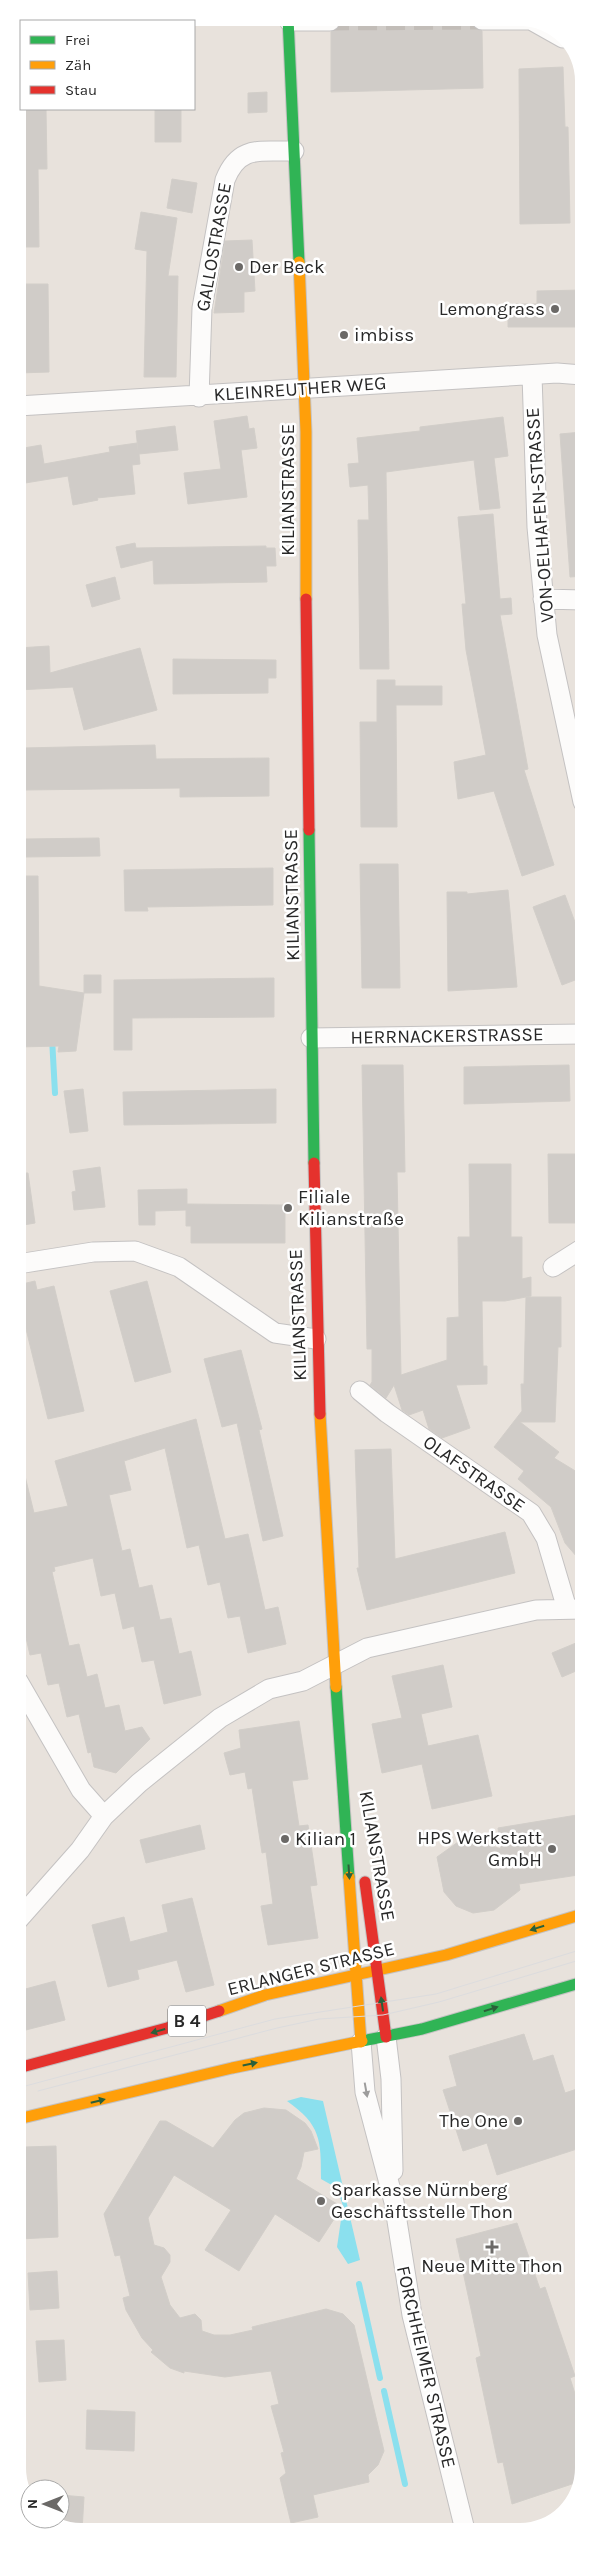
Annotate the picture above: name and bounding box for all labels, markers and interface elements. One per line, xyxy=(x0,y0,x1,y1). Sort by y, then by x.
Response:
legend xyxy=(20,20,195,110)
text: Frei xyxy=(65,31,90,49)
text: Zäh xyxy=(65,56,91,74)
text: Stau xyxy=(65,81,97,99)
street label: GALLOSTRASSE xyxy=(192,181,236,313)
place label: Der Beck xyxy=(249,256,325,278)
marker: Der Beck xyxy=(233,261,245,273)
place label: Lemongrass xyxy=(439,298,545,320)
marker: Lemongrass xyxy=(549,303,561,315)
place label: imbiss xyxy=(354,324,414,346)
marker: imbiss xyxy=(338,329,350,341)
street label: KLEINREUTHER WEG xyxy=(213,372,387,406)
street label: VON-OELHAFEN-STRASSE xyxy=(522,407,558,623)
street label: KILIANSTRASSE xyxy=(277,424,299,556)
street label: KILIANSTRASSE xyxy=(280,829,304,961)
street label: HERRNACKERSTRASSE xyxy=(350,1023,544,1049)
place label: Filiale Kilianstraße xyxy=(298,1186,404,1230)
marker: Filiale Kilianstraße xyxy=(282,1202,294,1214)
street label: KILIANSTRASSE xyxy=(285,1249,311,1381)
street label: OLAFSTRASSE xyxy=(419,1431,529,1517)
street label: KILIANSTRASSE xyxy=(355,1789,399,1923)
place label: HPS Werkstatt GmbH xyxy=(417,1827,542,1871)
place label: Kilian 1 xyxy=(295,1828,356,1850)
marker: Kilian 1 xyxy=(279,1833,291,1845)
marker: HPS Werkstatt GmbH xyxy=(546,1843,558,1855)
one-way arrow xyxy=(345,1864,353,1880)
one-way arrow xyxy=(529,1925,544,1933)
street label: ERLANGER STRASSE xyxy=(225,1938,397,2000)
one-way arrow xyxy=(377,1996,385,2012)
road number: B 4 xyxy=(168,2005,206,2036)
one-way arrow xyxy=(483,2005,498,2013)
one-way arrow xyxy=(150,2027,165,2035)
one-way arrow xyxy=(242,2060,258,2068)
one-way arrow xyxy=(362,2083,370,2099)
one-way arrow xyxy=(90,2097,105,2105)
place label: The One xyxy=(439,2110,508,2132)
marker: The One xyxy=(512,2115,524,2127)
place label: Sparkasse Nürnberg Geschäftsstelle Thon xyxy=(331,2179,513,2223)
marker: Sparkasse Nürnberg Geschäftsstelle Thon xyxy=(315,2195,327,2207)
marker: Neue Mitte Thon xyxy=(486,2241,498,2253)
place label: Neue Mitte Thon xyxy=(421,2255,563,2277)
street label: FORCHHEIMER STRASSE xyxy=(392,2264,460,2470)
north arrow xyxy=(20,2479,70,2529)
text: N xyxy=(24,2499,41,2509)

